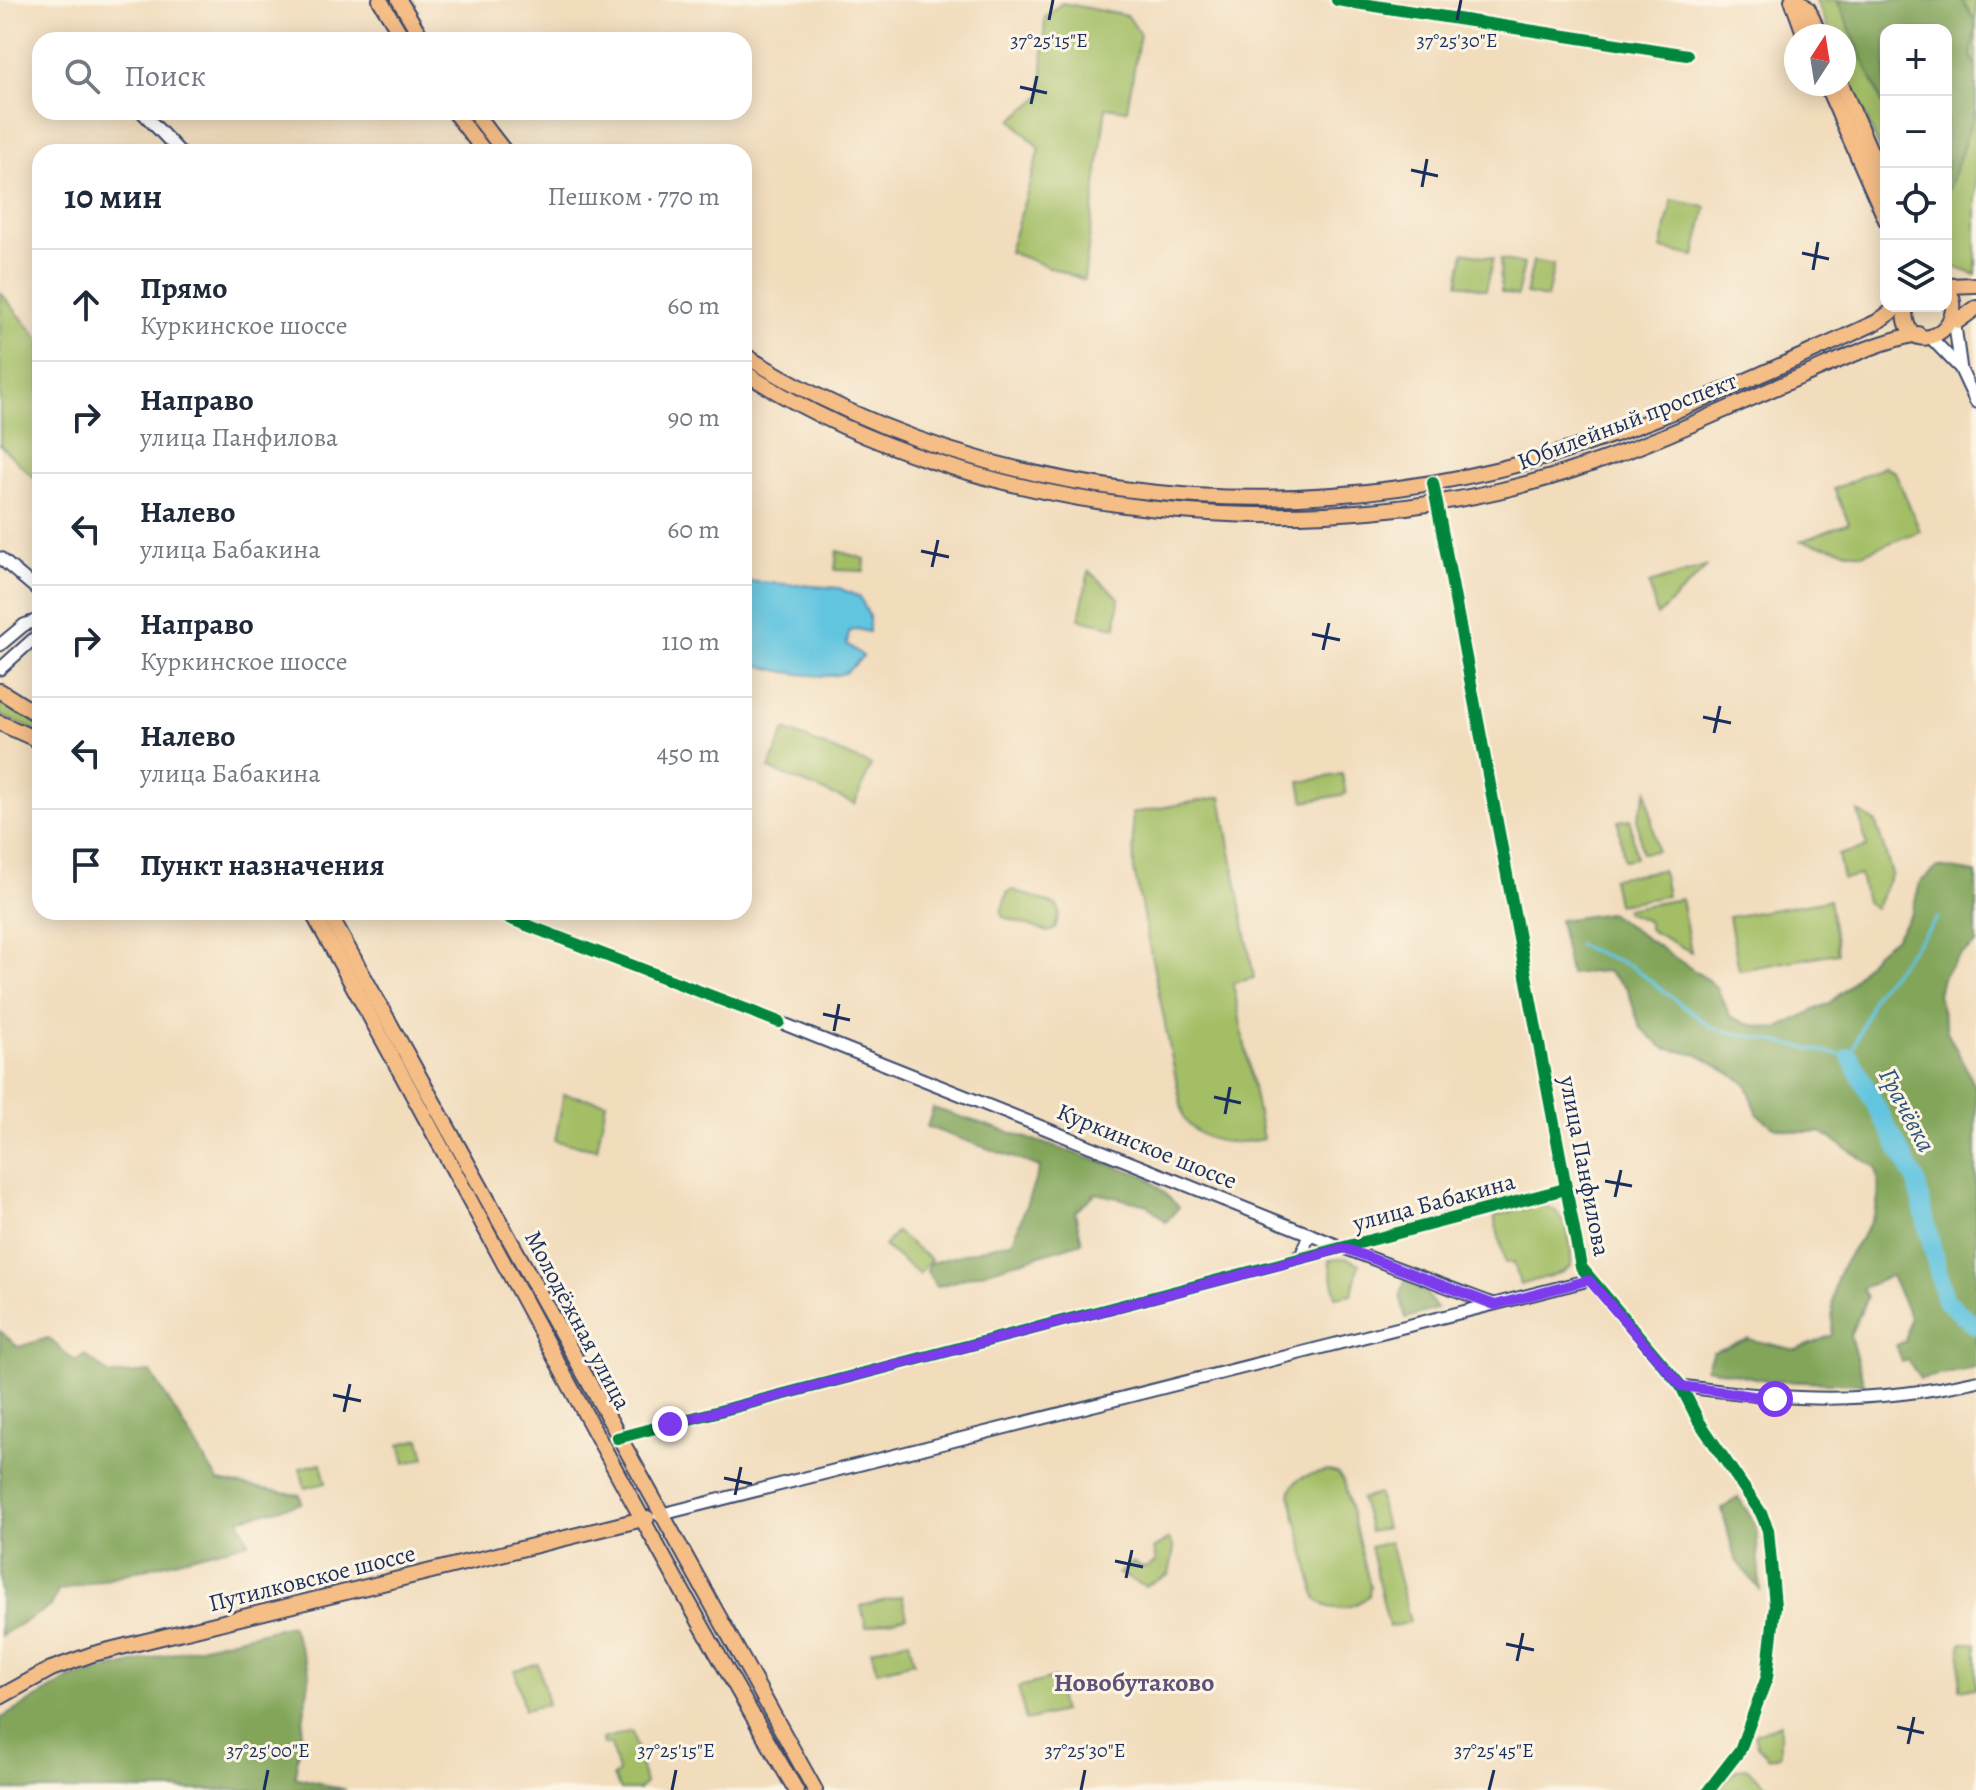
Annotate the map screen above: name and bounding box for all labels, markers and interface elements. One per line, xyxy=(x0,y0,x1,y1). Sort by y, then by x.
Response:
north arrow xyxy=(1784,24,1856,96)
map controls xyxy=(1880,24,1952,312)
button: + xyxy=(1880,24,1952,96)
text: 37°25'15"E xyxy=(1010,27,1088,54)
text: 37°25'30"E xyxy=(1416,27,1498,54)
search box xyxy=(32,32,752,120)
icon: search xyxy=(60,54,104,98)
text: Поиск xyxy=(124,56,206,96)
button: − xyxy=(1880,96,1952,168)
button: locate xyxy=(1880,168,1952,240)
text: 10 мин xyxy=(64,173,162,220)
text: Пешком · 770 m xyxy=(547,179,720,214)
button: layers xyxy=(1880,240,1952,312)
text: Прямо xyxy=(140,268,227,308)
icon: ahead xyxy=(64,283,108,327)
text: 60 m xyxy=(667,288,720,323)
text: Куркинское шоссе xyxy=(140,308,348,343)
street label: Юбилейный проспект xyxy=(1513,364,1742,478)
text: Направо xyxy=(140,380,254,420)
icon: right xyxy=(64,395,108,439)
text: 90 m xyxy=(668,400,720,435)
text: улица Панфилова xyxy=(140,420,338,455)
text: Налево xyxy=(140,492,235,532)
icon: left xyxy=(64,507,108,551)
text: 60 m xyxy=(667,512,720,547)
text: улица Бабакина xyxy=(140,532,321,567)
text: Направо xyxy=(140,604,254,644)
icon: right xyxy=(64,619,108,663)
text: 110 m xyxy=(662,624,720,659)
text: Куркинское шоссе xyxy=(140,644,348,679)
text: Налево xyxy=(140,716,235,756)
icon: left xyxy=(64,731,108,775)
text: 450 m xyxy=(656,736,720,771)
text: улица Бабакина xyxy=(140,756,321,791)
icon: arrive xyxy=(64,843,108,887)
text: Пункт назначения xyxy=(140,845,385,885)
water label: Грачёвка xyxy=(1870,1062,1944,1158)
street label: улица Панфилова xyxy=(1552,1072,1618,1259)
street label: Куркинское шоссе xyxy=(1052,1095,1242,1197)
street label: улица Бабакина xyxy=(1348,1165,1519,1239)
street label: Молодёжная улица xyxy=(517,1225,639,1415)
route start xyxy=(1757,1381,1793,1417)
route end xyxy=(652,1406,688,1442)
street label: Путилковское шоссе xyxy=(205,1537,419,1619)
district label: Новобутаково xyxy=(1054,1665,1214,1700)
text: 37°25'00"E xyxy=(226,1737,310,1764)
text: 37°25'15"E xyxy=(637,1737,715,1764)
text: 37°25'30"E xyxy=(1044,1737,1126,1764)
text: 37°25'45"E xyxy=(1454,1737,1534,1764)

